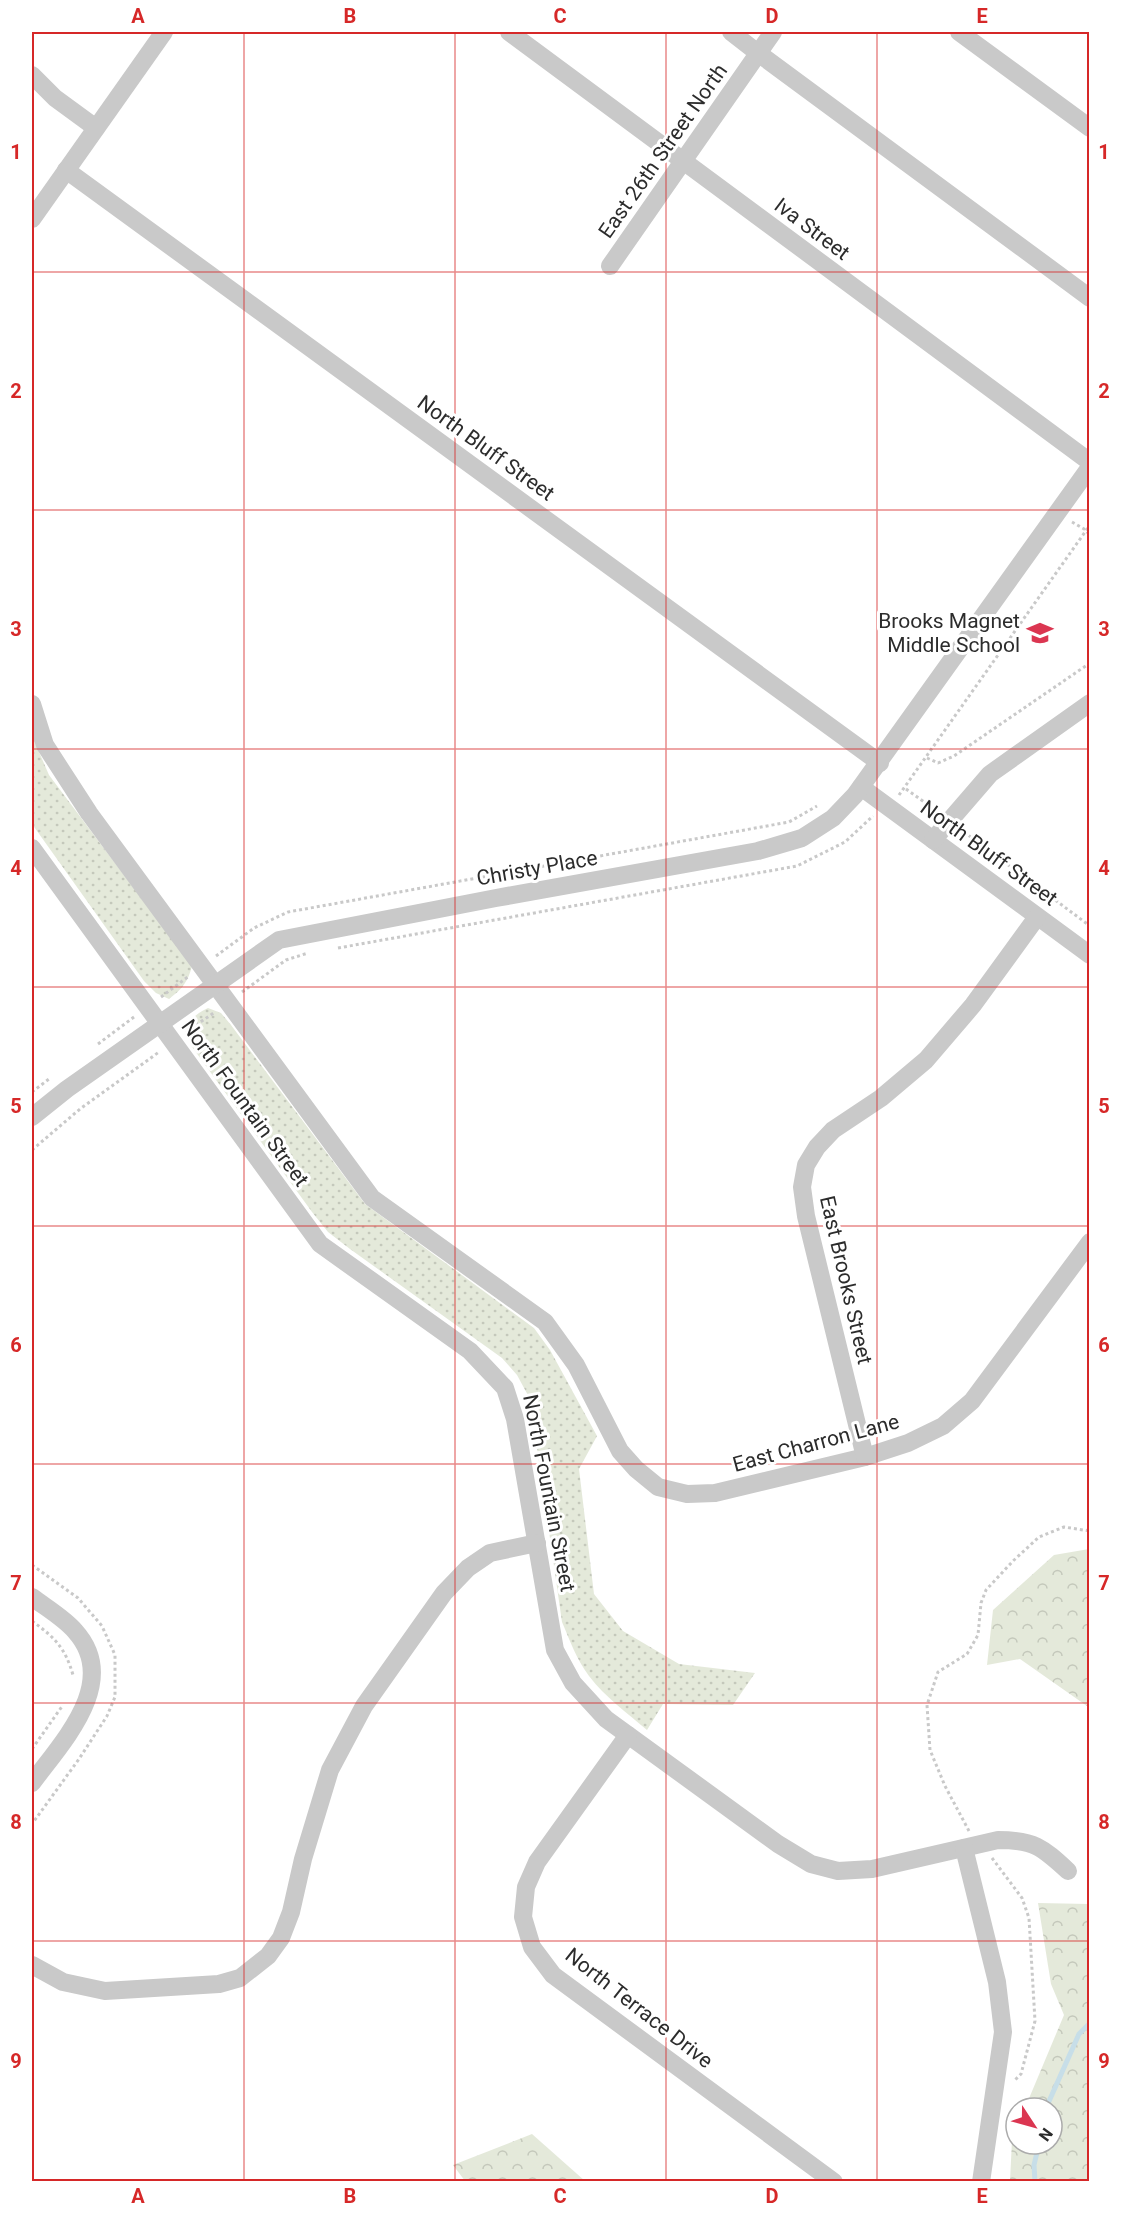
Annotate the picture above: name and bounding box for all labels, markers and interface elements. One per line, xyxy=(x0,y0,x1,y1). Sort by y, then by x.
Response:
text: A xyxy=(131,4,145,28)
text: B xyxy=(344,4,356,28)
text: C xyxy=(553,4,567,28)
text: D xyxy=(766,4,779,28)
text: E xyxy=(976,4,988,28)
street label: East 26th Street North xyxy=(594,59,732,243)
text: 1 xyxy=(10,140,22,164)
text: 1 xyxy=(1098,140,1110,164)
street label: Iva Street xyxy=(770,193,854,265)
text: 2 xyxy=(10,379,22,403)
text: 2 xyxy=(1098,379,1110,403)
street label: North Bluff Street xyxy=(413,390,559,506)
place label: Brooks Magnet Middle School xyxy=(878,609,1020,657)
text: 3 xyxy=(10,617,22,641)
text: 3 xyxy=(1098,617,1110,641)
school or university icon: Brooks Magnet Middle School xyxy=(1025,618,1055,648)
street label: North Bluff Street xyxy=(916,795,1062,911)
street label: Christy Place xyxy=(475,846,599,890)
text: 4 xyxy=(10,856,22,880)
text: 4 xyxy=(1098,856,1110,880)
street label: North Fountain Street xyxy=(176,1015,314,1191)
text: 5 xyxy=(10,1094,22,1118)
text: 5 xyxy=(1098,1094,1110,1118)
street label: East Brooks Street xyxy=(815,1193,877,1367)
text: 6 xyxy=(10,1333,22,1357)
text: 6 xyxy=(1098,1333,1110,1357)
street label: North Fountain Street xyxy=(518,1392,580,1594)
street label: East Charron Lane xyxy=(730,1409,902,1477)
text: 7 xyxy=(10,1571,22,1595)
text: 7 xyxy=(1098,1571,1110,1595)
text: 8 xyxy=(10,1810,22,1834)
text: 8 xyxy=(1098,1810,1110,1834)
street label: North Terrace Drive xyxy=(561,1943,717,2073)
text: 9 xyxy=(10,2049,22,2073)
text: 9 xyxy=(1098,2049,1110,2073)
north arrow xyxy=(1004,2096,1064,2156)
text: N xyxy=(1035,2124,1057,2145)
text: A xyxy=(131,2184,145,2208)
text: B xyxy=(344,2184,356,2208)
text: C xyxy=(553,2184,567,2208)
text: D xyxy=(766,2184,779,2208)
text: E xyxy=(976,2184,988,2208)

